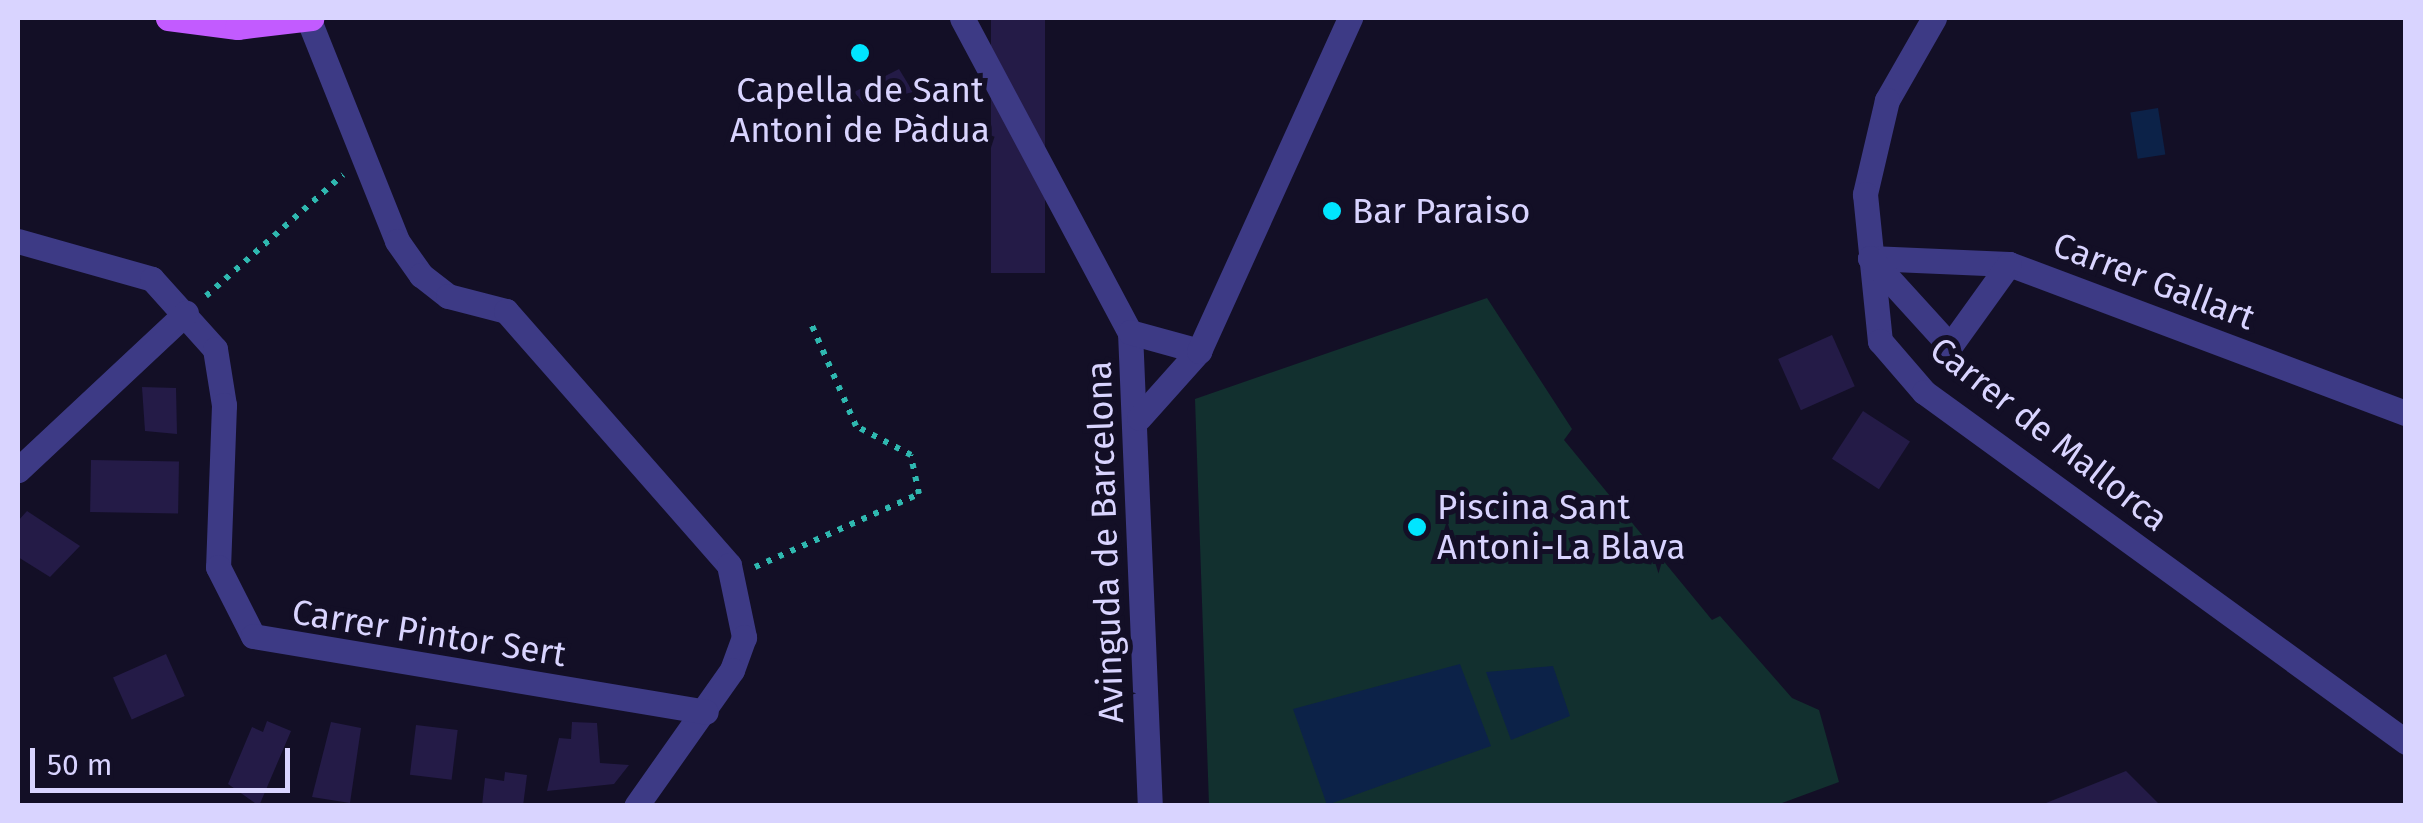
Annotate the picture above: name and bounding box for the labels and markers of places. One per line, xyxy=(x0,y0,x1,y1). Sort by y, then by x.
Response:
marker: Capella de Sant Antoni de Pàdua xyxy=(849,42,871,64)
place label: Capella de Sant Antoni de Pàdua xyxy=(730,69,990,151)
place label: Bar Paraiso xyxy=(1352,190,1531,232)
marker: Bar Paraiso xyxy=(1321,200,1343,222)
place label: Piscina Sant Antoni-La Blava xyxy=(1437,486,1686,568)
marker: Piscina Sant Antoni-La Blava xyxy=(1406,516,1428,538)

